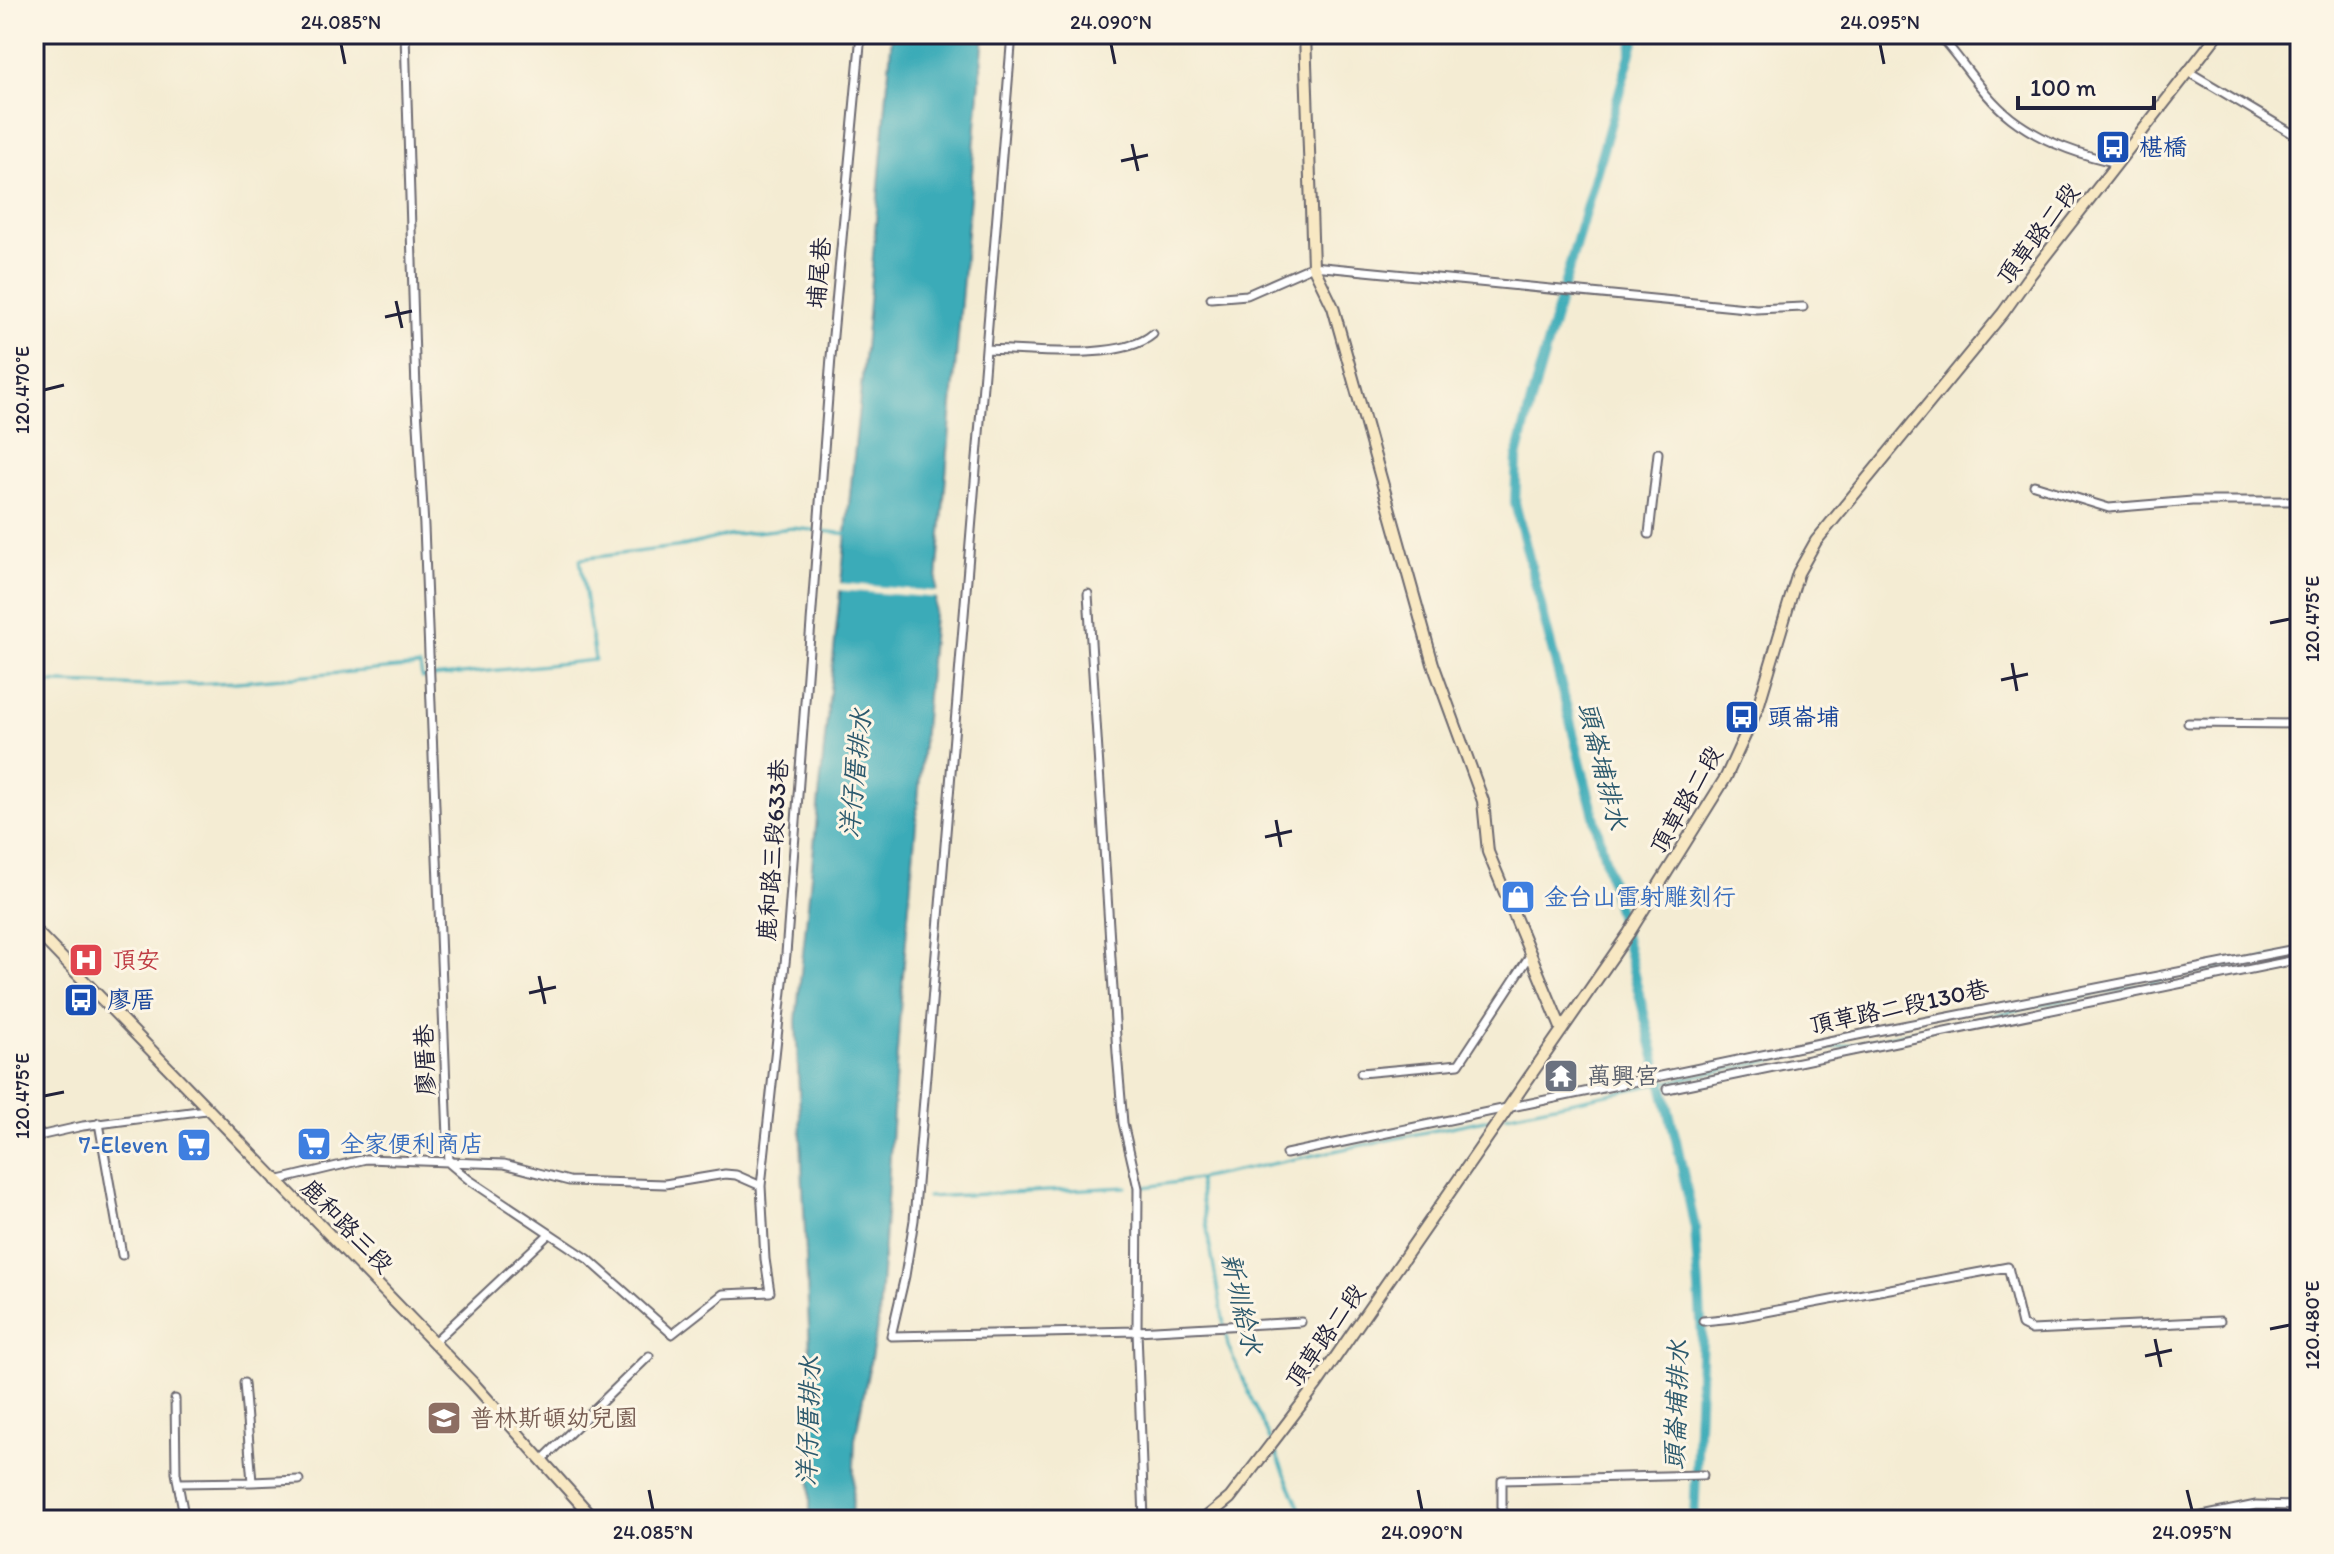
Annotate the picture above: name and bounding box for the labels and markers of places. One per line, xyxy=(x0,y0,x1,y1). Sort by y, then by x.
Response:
bus stop icon: 椹橋 xyxy=(2094,128,2132,166)
place label: 椹橋 xyxy=(2139,132,2187,161)
bus stop icon: 頭崙埔 xyxy=(1723,698,1761,736)
place label: 頭崙埔 xyxy=(1768,702,1840,731)
shop icon: 金台山雷射雕刻行 xyxy=(1499,878,1537,916)
place label: 金台山雷射雕刻行 xyxy=(1544,882,1736,911)
hospital icon: 頂安 xyxy=(67,941,105,979)
place label: 頂安 xyxy=(112,945,160,974)
bus stop icon: 廖厝 xyxy=(62,981,100,1019)
place label: 廖厝 xyxy=(107,985,155,1014)
temple icon: 萬興宮 xyxy=(1542,1057,1580,1095)
place label: 萬興宮 xyxy=(1587,1061,1659,1090)
supermarket icon: 全家便利商店 xyxy=(295,1125,333,1163)
supermarket icon: 7-Eleven xyxy=(175,1126,213,1164)
place label: 全家便利商店 xyxy=(340,1129,484,1158)
place label: 7-Eleven xyxy=(79,1130,168,1159)
school or university icon: 普林斯頓幼兒園 xyxy=(425,1399,463,1437)
place label: 普林斯頓幼兒園 xyxy=(470,1403,638,1432)

